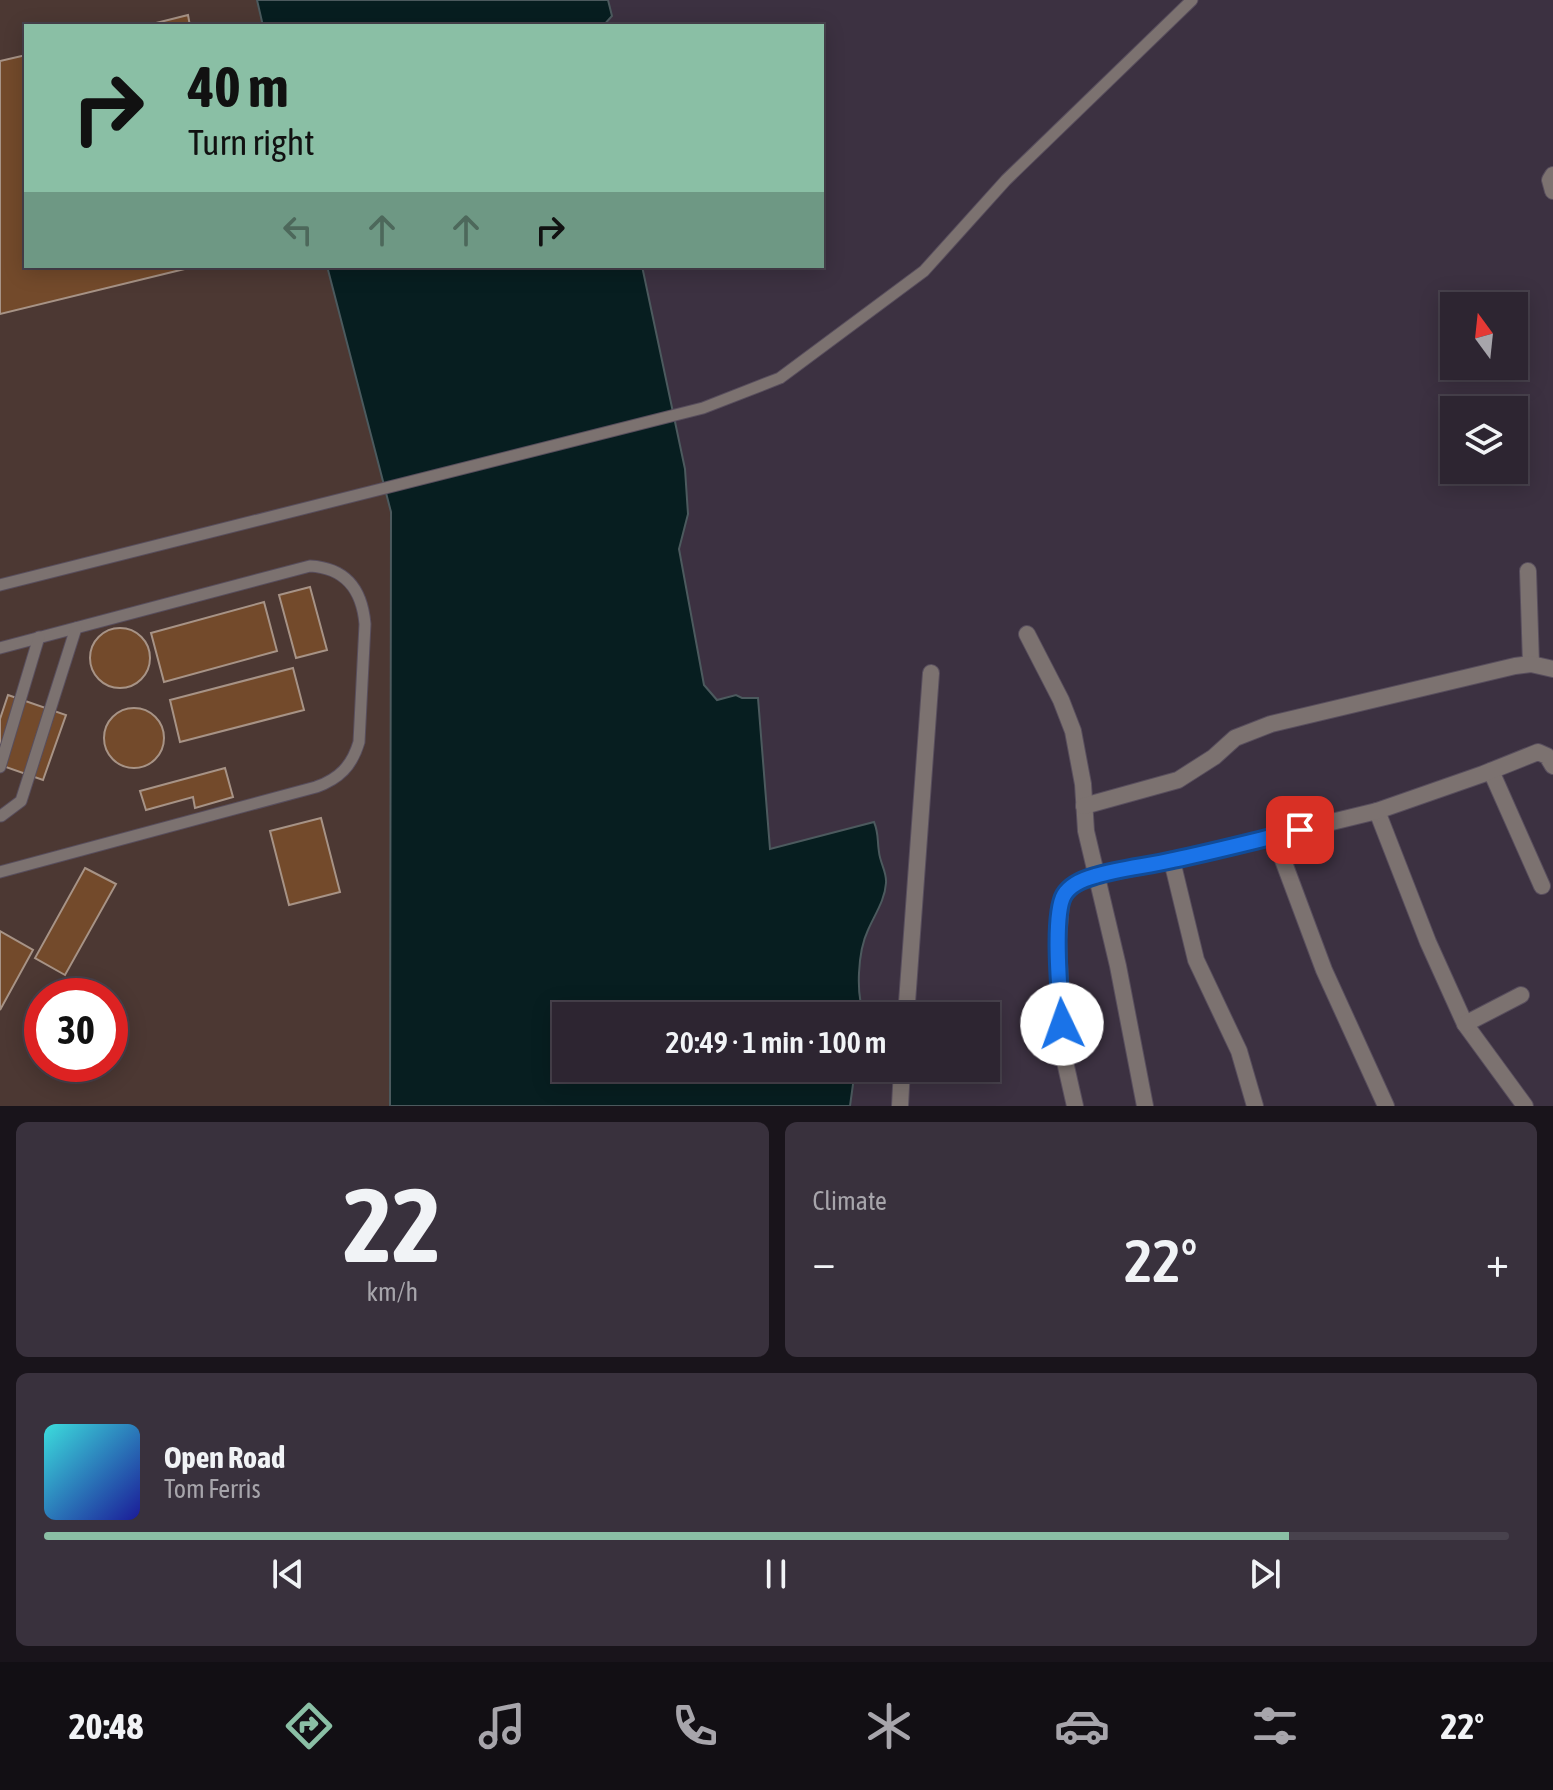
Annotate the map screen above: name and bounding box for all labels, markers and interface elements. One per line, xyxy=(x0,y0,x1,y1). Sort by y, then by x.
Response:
text: 40 m xyxy=(188,55,289,119)
icon: right xyxy=(56,56,160,160)
text: Turn right xyxy=(188,121,315,163)
icon: left xyxy=(276,208,320,252)
icon: ahead xyxy=(360,208,404,252)
icon: ahead xyxy=(444,208,488,252)
icon: right xyxy=(528,208,572,252)
north arrow xyxy=(1440,292,1528,380)
map controls xyxy=(1440,292,1528,484)
button: layers xyxy=(1440,396,1528,484)
pin xyxy=(1266,796,1334,864)
icon: arrive xyxy=(1278,808,1322,852)
speed limit sign: 30 xyxy=(24,978,128,1082)
position arrow xyxy=(1020,982,1104,1066)
text: 20:49 · 1 min · 100 m xyxy=(666,1025,886,1059)
text: 22 xyxy=(343,1165,441,1284)
text: Climate xyxy=(813,1186,887,1216)
text: 22° xyxy=(1124,1226,1197,1295)
text: − xyxy=(813,1236,835,1286)
text: + xyxy=(1486,1236,1509,1286)
text: km/h xyxy=(366,1277,418,1307)
text: Open Road xyxy=(164,1440,285,1474)
text: Tom Ferris xyxy=(164,1474,261,1504)
icon: previous xyxy=(266,1552,310,1596)
icon: pause xyxy=(754,1552,798,1596)
icon: next xyxy=(1243,1552,1287,1596)
icon: directions xyxy=(281,1698,337,1754)
icon: music xyxy=(474,1698,530,1754)
icon: phone xyxy=(667,1698,723,1754)
icon: climate xyxy=(861,1698,917,1754)
icon: car xyxy=(1054,1698,1110,1754)
icon: filters xyxy=(1247,1698,1303,1754)
text: 20:48 xyxy=(69,1705,143,1747)
text: 22° xyxy=(1441,1705,1484,1747)

